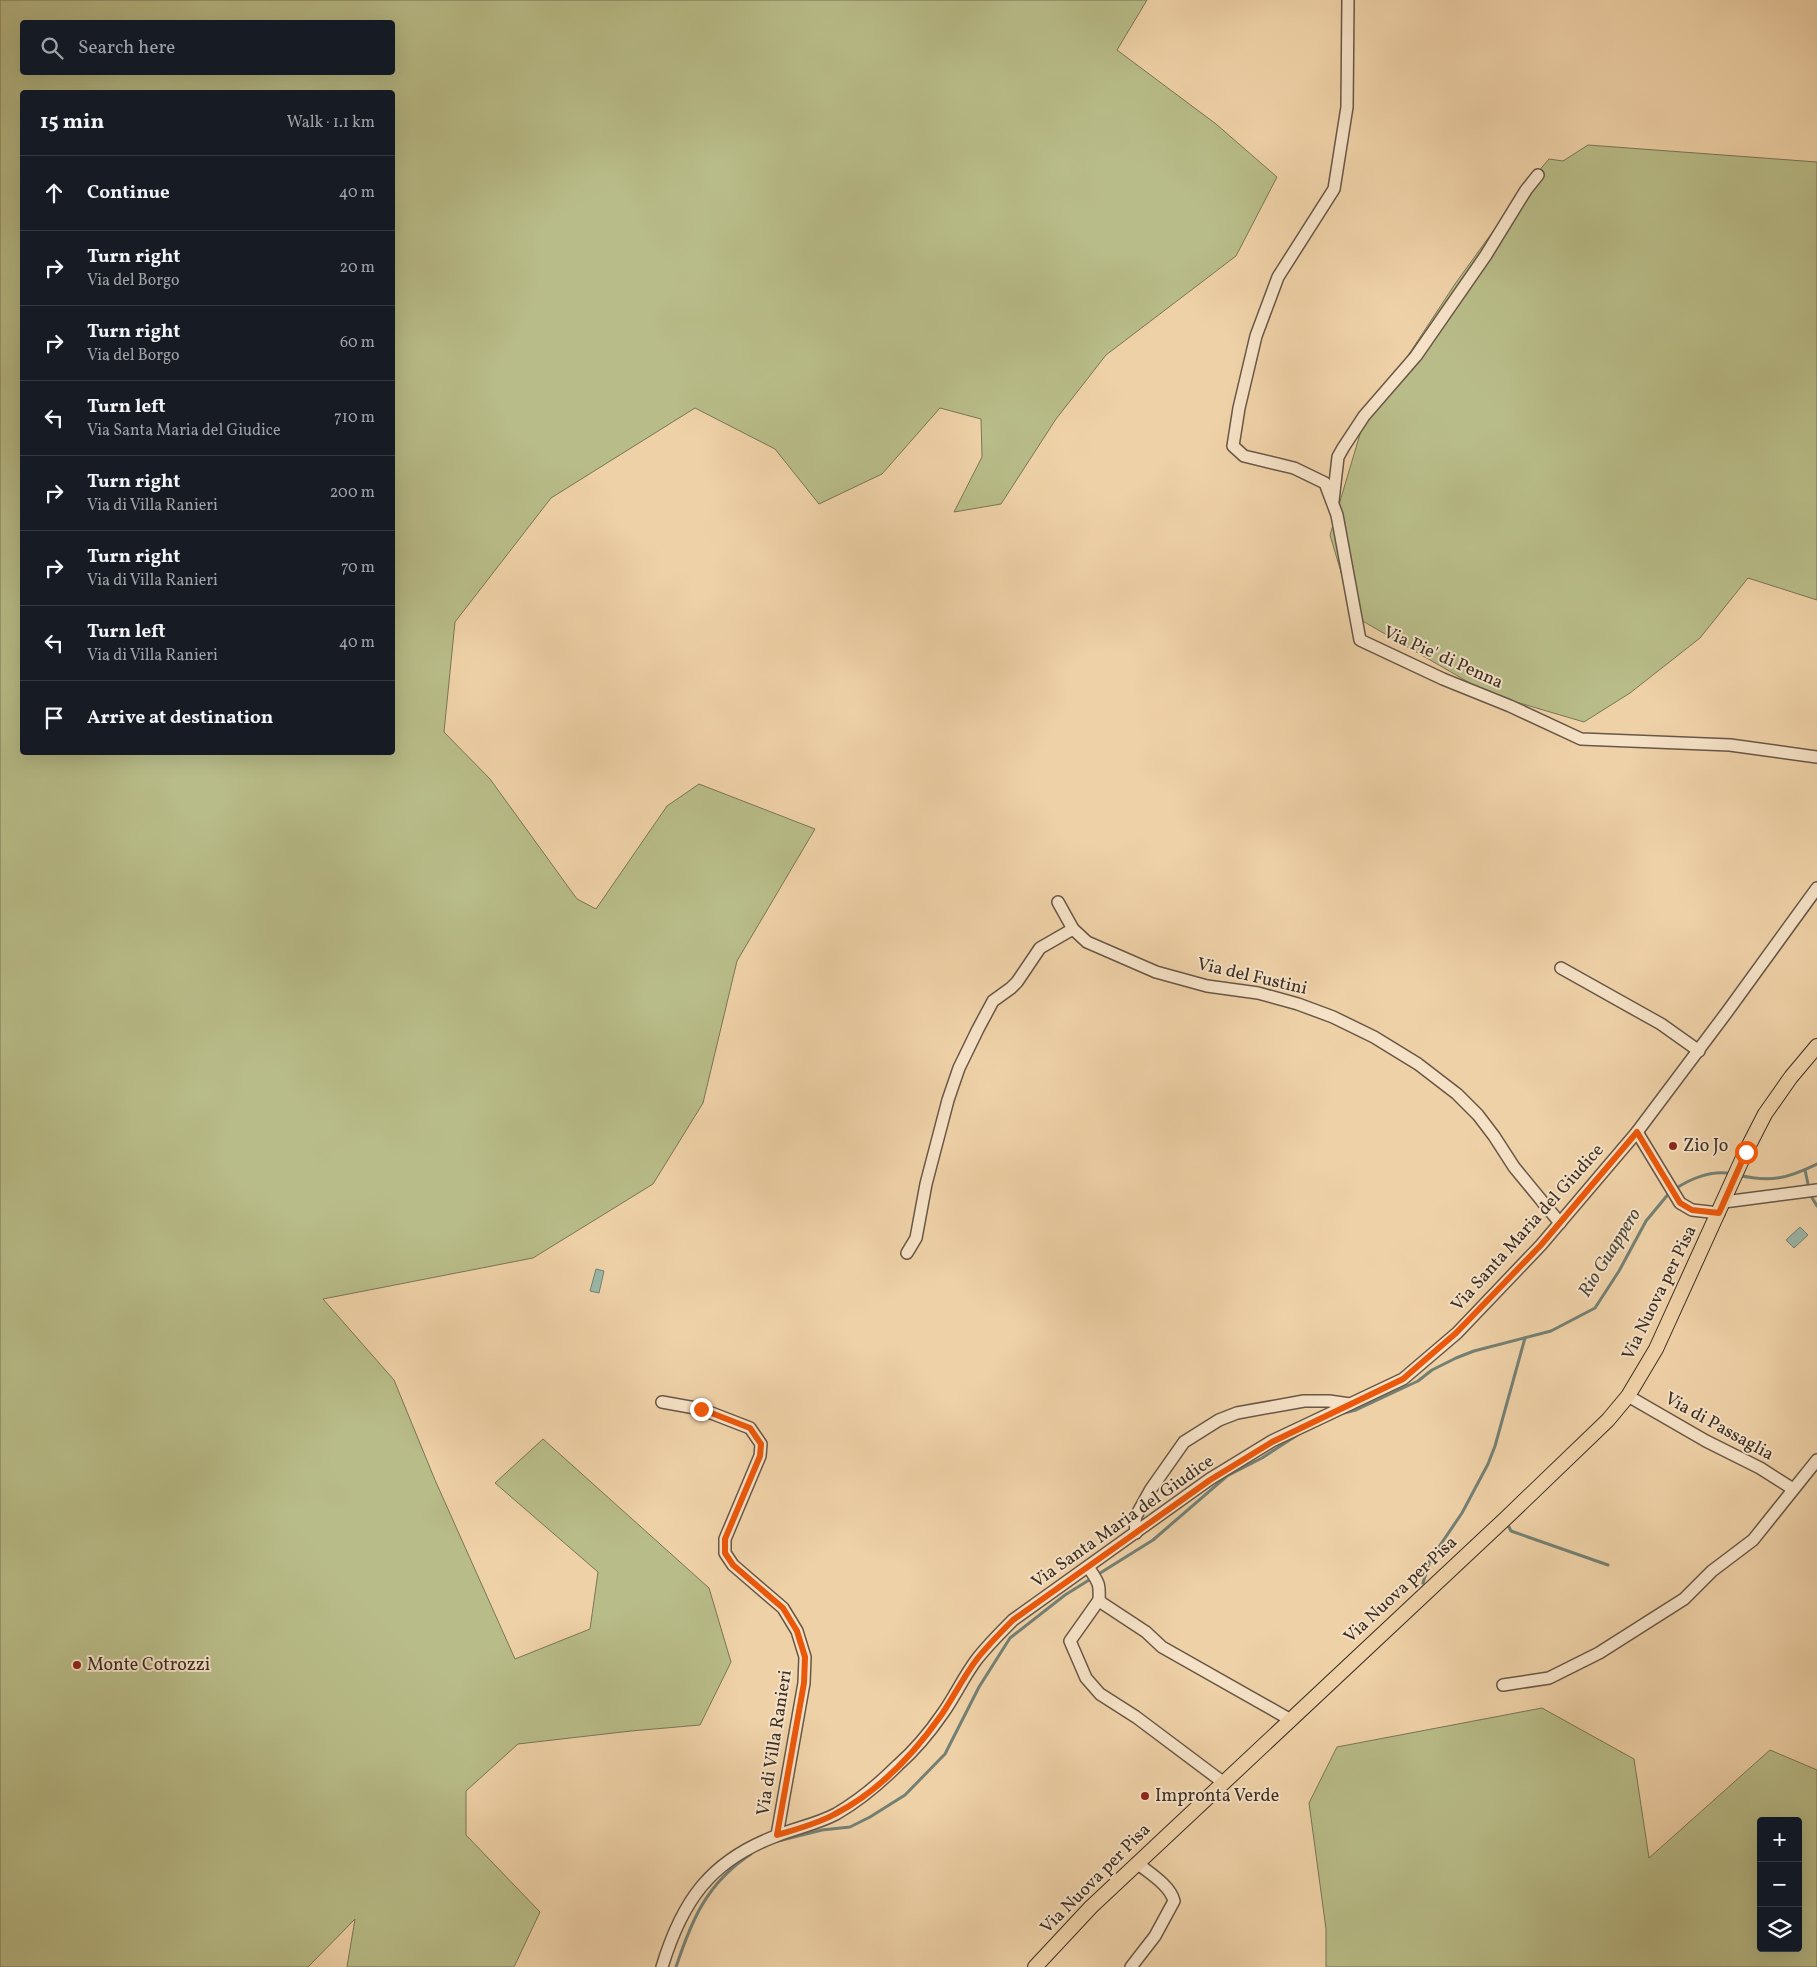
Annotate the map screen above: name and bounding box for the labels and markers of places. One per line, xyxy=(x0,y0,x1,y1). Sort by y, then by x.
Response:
place label: Zio Jo xyxy=(1683,1134,1728,1159)
marker: Zio Jo xyxy=(1667,1140,1679,1152)
place label: Monte Cotrozzi xyxy=(87,1653,210,1678)
marker: Monte Cotrozzi xyxy=(71,1659,83,1671)
place label: Impronta Verde xyxy=(1155,1784,1279,1809)
marker: Impronta Verde xyxy=(1139,1790,1151,1802)

